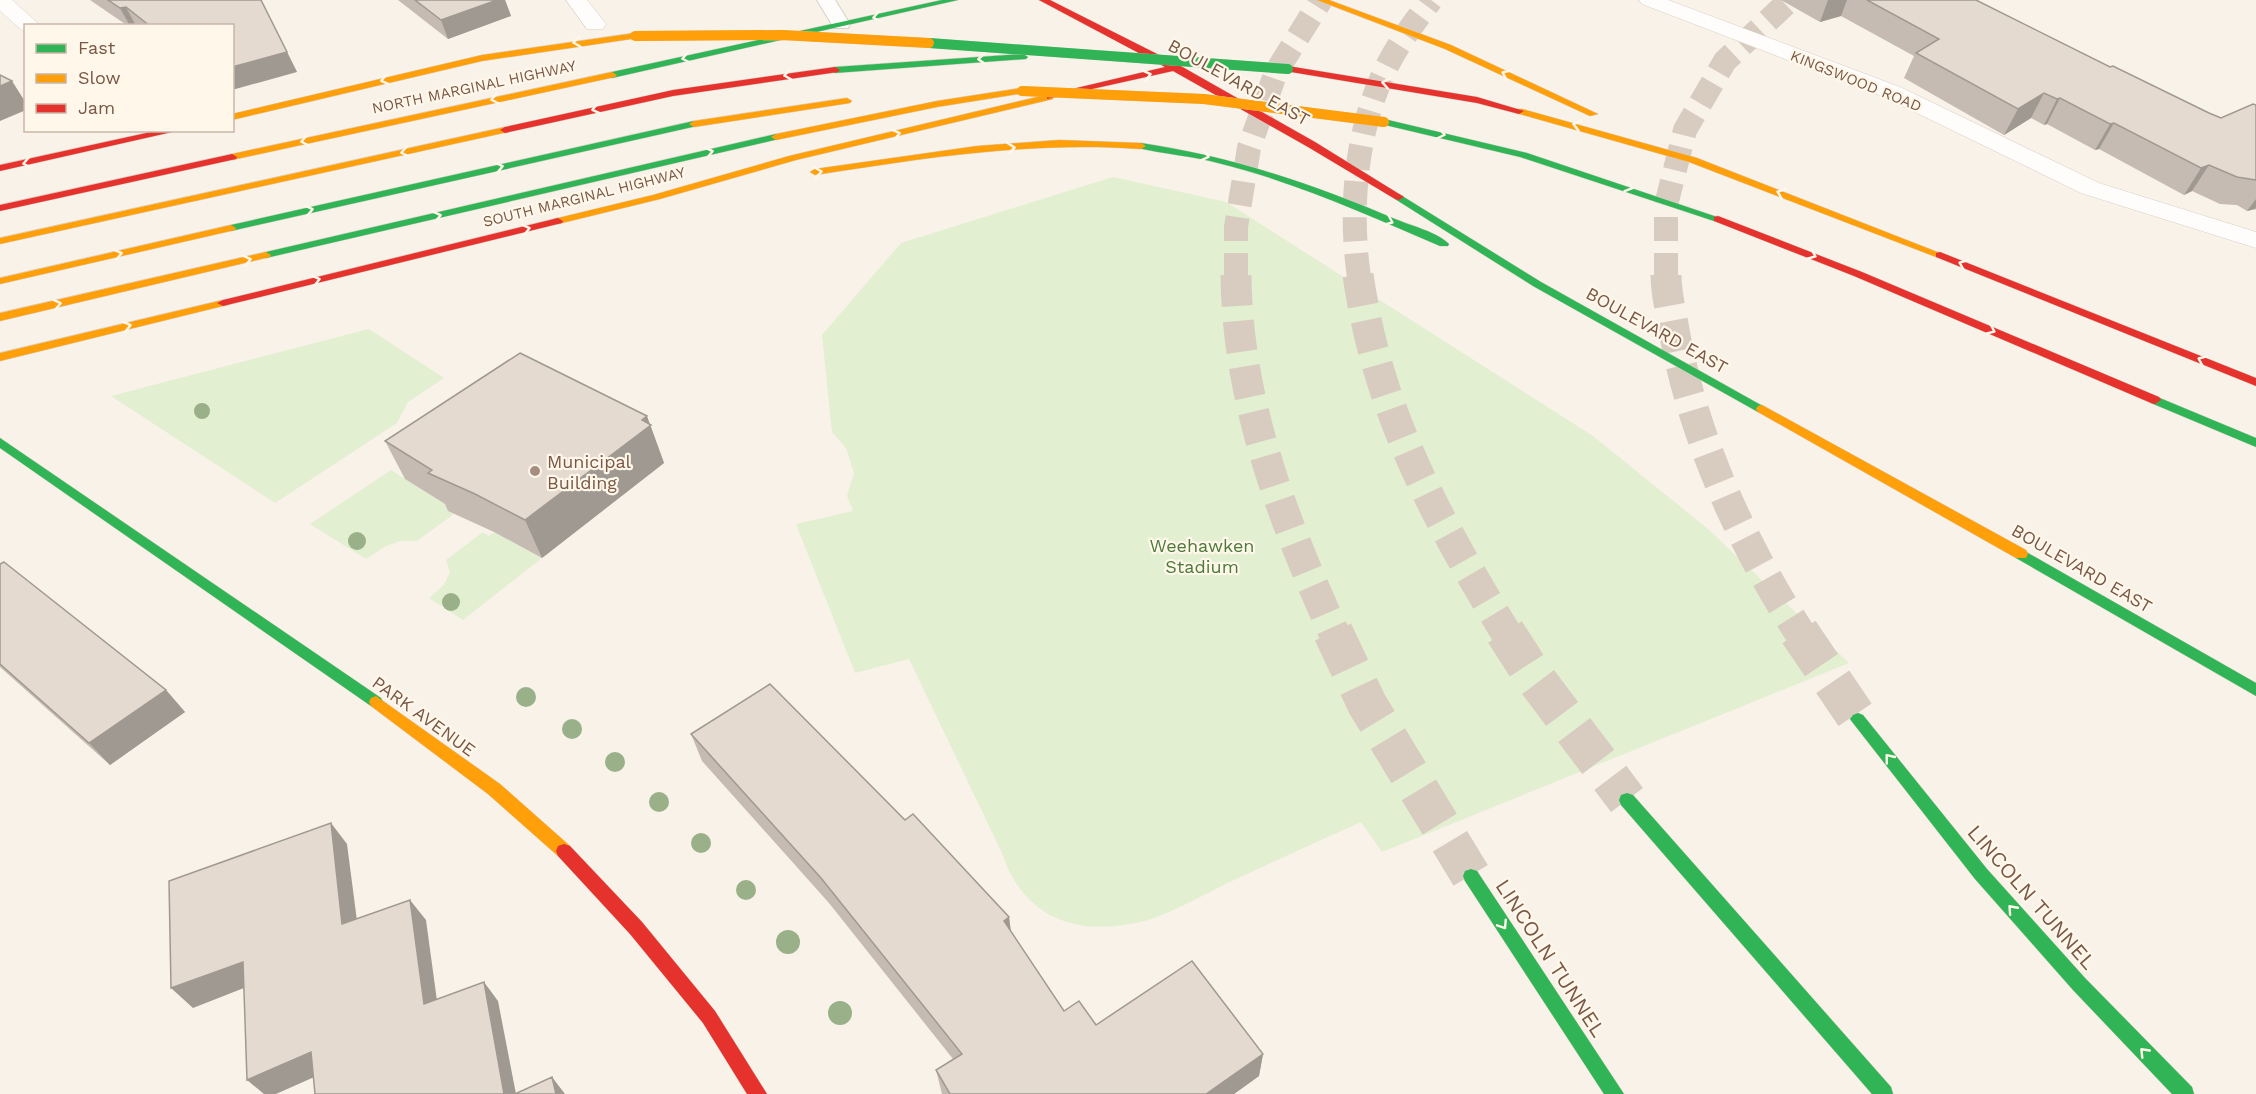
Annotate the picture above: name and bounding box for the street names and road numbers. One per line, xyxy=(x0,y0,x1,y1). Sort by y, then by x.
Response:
street label: BOULEVARD EAST xyxy=(1164,34,1314,130)
street label: KINGSWOOD ROAD xyxy=(1788,46,1924,116)
street label: NORTH MARGINAL HIGHWAY xyxy=(370,56,578,117)
street label: SOUTH MARGINAL HIGHWAY xyxy=(481,163,687,231)
street label: BOULEVARD EAST xyxy=(1582,282,1732,378)
street label: BOULEVARD EAST xyxy=(2008,519,2156,617)
street label: PARK AVENUE xyxy=(368,672,480,760)
street label: LINCOLN TUNNEL xyxy=(1962,820,2102,974)
street label: LINCOLN TUNNEL xyxy=(1491,874,1611,1042)

